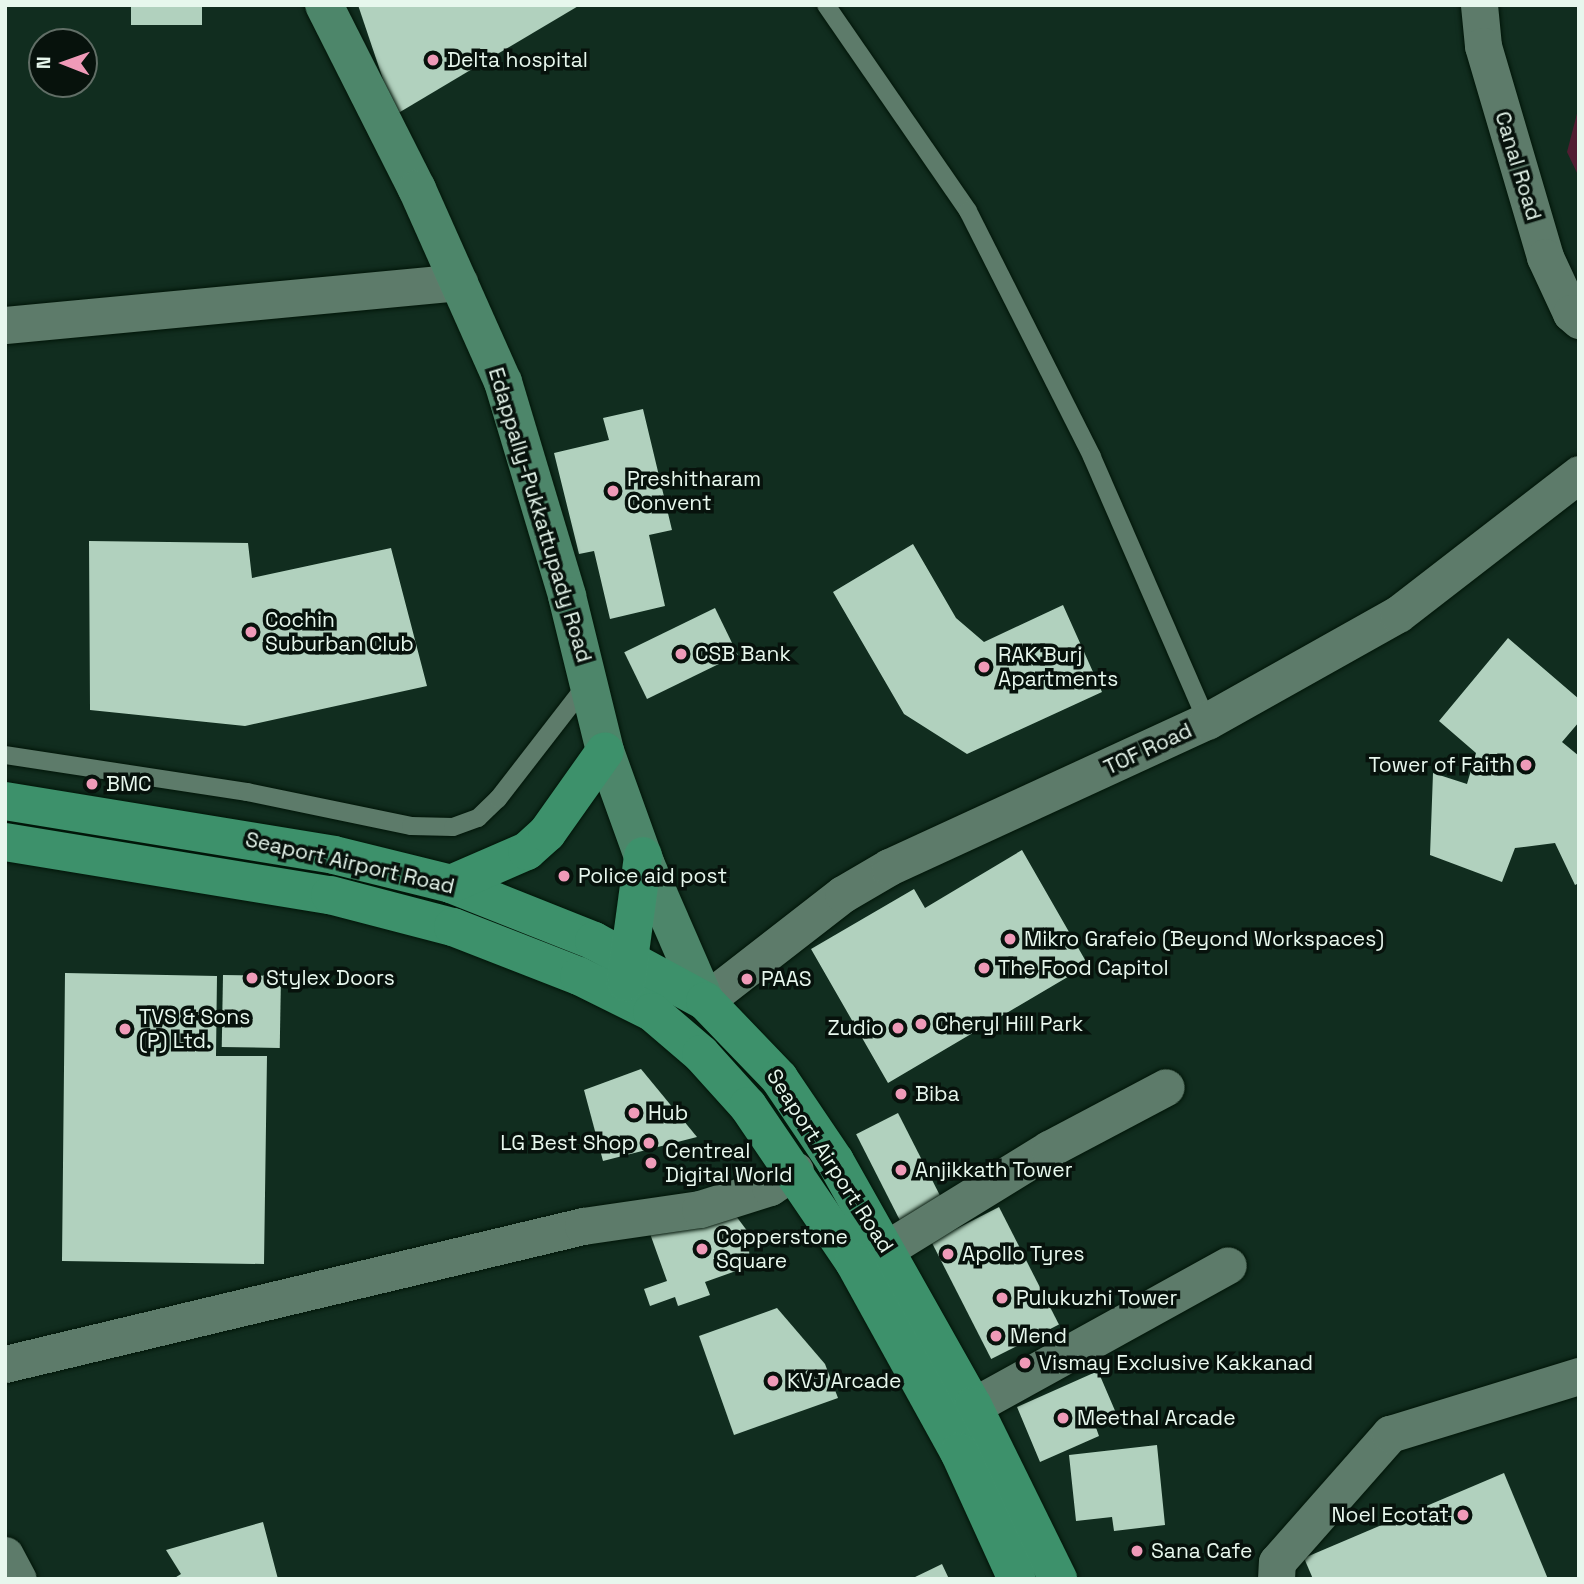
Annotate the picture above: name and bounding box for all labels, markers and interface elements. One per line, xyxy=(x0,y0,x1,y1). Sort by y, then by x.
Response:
north arrow xyxy=(28,28,98,98)
place label: Delta hospital xyxy=(447,47,588,73)
marker: Delta hospital xyxy=(425,52,441,68)
text: N xyxy=(31,56,56,69)
street label: Canal Road xyxy=(1489,108,1547,224)
street label: Edappally-Pukkattupady Road xyxy=(483,364,597,666)
place label: Preshitharam Convent xyxy=(627,466,761,516)
marker: Preshitharam Convent xyxy=(605,483,621,499)
place label: Cochin Suburban Club xyxy=(265,607,414,657)
marker: Cochin Suburban Club xyxy=(243,624,259,640)
place label: CSB Bank xyxy=(695,641,791,667)
place label: RAK Burj Apartments xyxy=(998,642,1118,692)
marker: CSB Bank xyxy=(673,646,689,662)
marker: RAK Burj Apartments xyxy=(976,659,992,675)
street label: TOF Road xyxy=(1100,718,1196,780)
place label: Tower of Faith xyxy=(1368,752,1512,778)
marker: Tower of Faith xyxy=(1518,757,1534,773)
place label: BMC xyxy=(106,771,152,797)
marker: BMC xyxy=(84,776,100,792)
street label: Seaport Airport Road xyxy=(243,827,457,899)
place label: Police aid post xyxy=(578,863,727,889)
marker: Police aid post xyxy=(556,868,572,884)
place label: Mikro Grafeio (Beyond Workspaces) xyxy=(1024,926,1384,952)
marker: Mikro Grafeio (Beyond Workspaces) xyxy=(1002,931,1018,947)
place label: The Food Capitol xyxy=(998,955,1169,981)
marker: The Food Capitol xyxy=(976,960,992,976)
place label: Stylex Doors xyxy=(266,965,395,991)
place label: PAAS xyxy=(761,966,812,992)
marker: Stylex Doors xyxy=(244,970,260,986)
marker: PAAS xyxy=(739,971,755,987)
place label: TVS & Sons (P) Ltd. xyxy=(139,1004,250,1054)
place label: Cheryl Hill Park xyxy=(935,1011,1083,1037)
place label: Zudio xyxy=(827,1015,884,1041)
marker: Cheryl Hill Park xyxy=(913,1016,929,1032)
marker: Zudio xyxy=(890,1020,906,1036)
marker: TVS & Sons (P) Ltd. xyxy=(117,1021,133,1037)
street label: Seaport Airport Road xyxy=(761,1064,899,1258)
place label: Biba xyxy=(915,1081,960,1107)
marker: Biba xyxy=(893,1086,909,1102)
place label: Hub xyxy=(648,1100,688,1126)
marker: Hub xyxy=(626,1105,642,1121)
place label: LG Best Shop xyxy=(500,1130,635,1156)
marker: LG Best Shop xyxy=(641,1135,657,1151)
place label: Centreal Digital World xyxy=(665,1138,793,1188)
marker: Centreal Digital World xyxy=(643,1155,659,1171)
place label: Anjikkath Tower xyxy=(915,1157,1073,1183)
marker: Anjikkath Tower xyxy=(893,1162,909,1178)
place label: Copperstone Square xyxy=(716,1224,848,1274)
marker: Copperstone Square xyxy=(694,1241,710,1257)
place label: Apollo Tyres xyxy=(962,1241,1085,1267)
marker: Apollo Tyres xyxy=(940,1246,956,1262)
place label: Pulukuzhi Tower xyxy=(1016,1285,1178,1311)
marker: Pulukuzhi Tower xyxy=(994,1290,1010,1306)
place label: Mend xyxy=(1010,1323,1067,1349)
marker: Mend xyxy=(988,1328,1004,1344)
place label: Vismay Exclusive Kakkanad xyxy=(1039,1350,1313,1376)
marker: Vismay Exclusive Kakkanad xyxy=(1017,1355,1033,1371)
place label: KVJ Arcade xyxy=(787,1368,902,1394)
marker: KVJ Arcade xyxy=(765,1373,781,1389)
place label: Meethal Arcade xyxy=(1077,1405,1236,1431)
marker: Meethal Arcade xyxy=(1055,1410,1071,1426)
place label: Noel Ecotat xyxy=(1331,1502,1449,1528)
marker: Noel Ecotat xyxy=(1455,1507,1471,1523)
place label: Sana Cafe xyxy=(1151,1538,1252,1564)
marker: Sana Cafe xyxy=(1129,1543,1145,1559)

